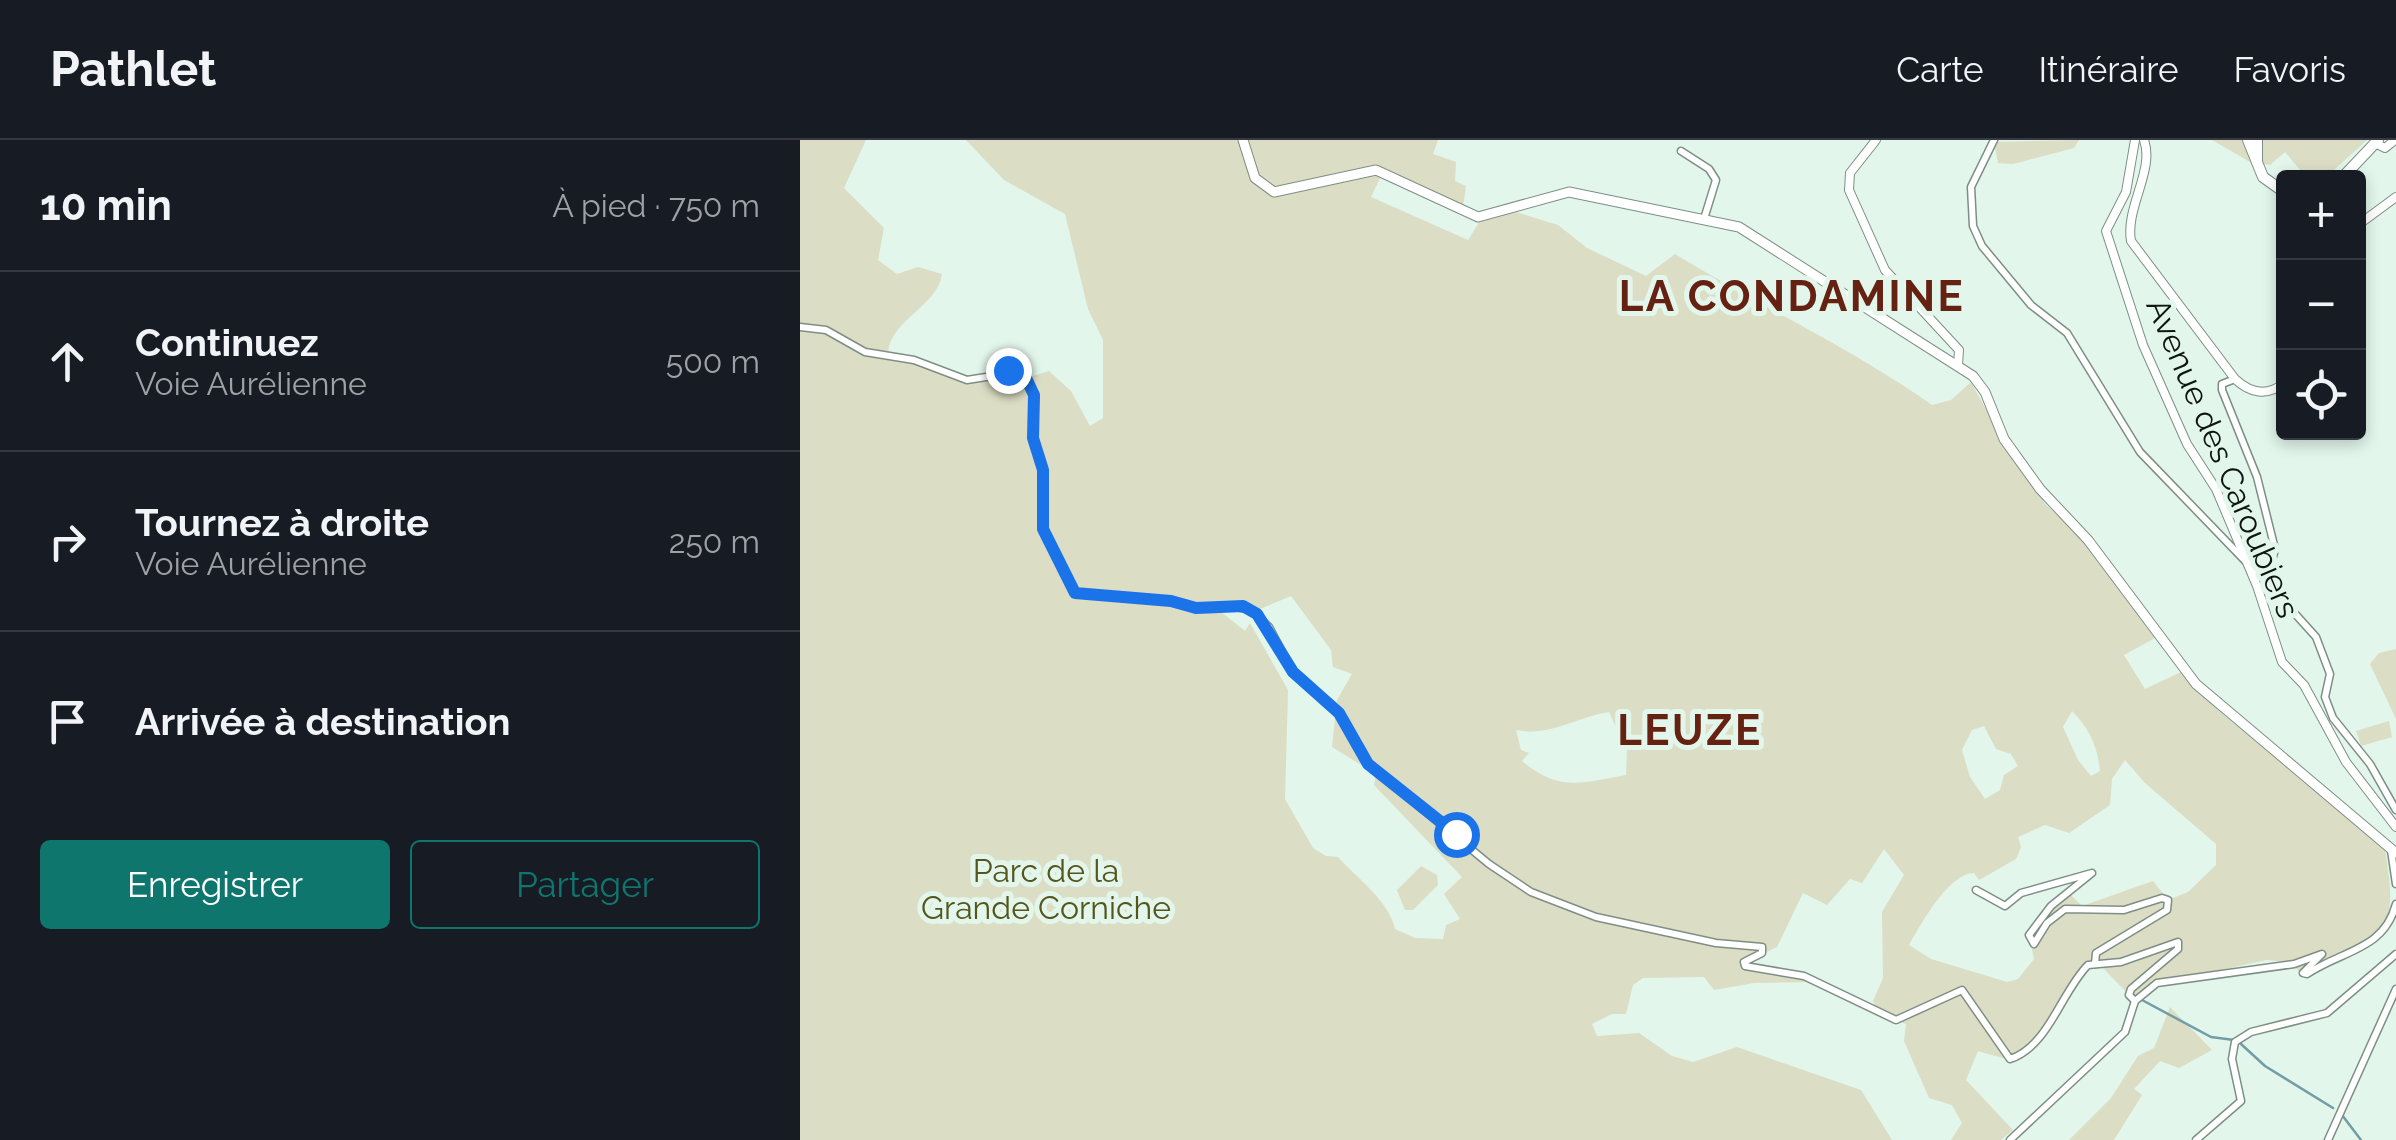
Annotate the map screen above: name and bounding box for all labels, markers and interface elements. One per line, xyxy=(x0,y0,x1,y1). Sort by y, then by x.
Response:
text: Pathlet xyxy=(50,41,216,97)
text: Carte xyxy=(1896,49,1983,90)
text: Itinéraire xyxy=(2038,49,2178,90)
text: Favoris xyxy=(2233,49,2346,90)
map controls xyxy=(2276,170,2366,440)
button: + xyxy=(2276,170,2366,260)
text: 10 min xyxy=(40,181,172,230)
text: À pied · 750 m xyxy=(552,187,760,224)
button: − xyxy=(2276,260,2366,350)
district label: LA CONDAMINE xyxy=(1619,272,1965,321)
street label: Avenue des Caroubiers xyxy=(2139,293,2308,623)
text: Continuez xyxy=(135,320,319,365)
icon: ahead xyxy=(40,334,95,389)
text: 500 m xyxy=(666,343,760,380)
route end xyxy=(986,348,1032,394)
button: locate xyxy=(2276,350,2366,440)
text: Voie Aurélienne xyxy=(135,365,367,402)
text: Tournez à droite xyxy=(135,500,429,545)
icon: right xyxy=(40,514,95,569)
text: 250 m xyxy=(669,523,760,560)
text: Voie Aurélienne xyxy=(135,545,367,582)
icon: arrive xyxy=(40,694,95,749)
text: Arrivée à destination xyxy=(135,699,511,744)
district label: LEUZE xyxy=(1617,706,1763,755)
route start xyxy=(1434,812,1480,858)
button: Enregistrer xyxy=(40,840,390,929)
button: Partager xyxy=(410,840,760,929)
park label: Parc de la Grande Corniche xyxy=(921,852,1171,926)

